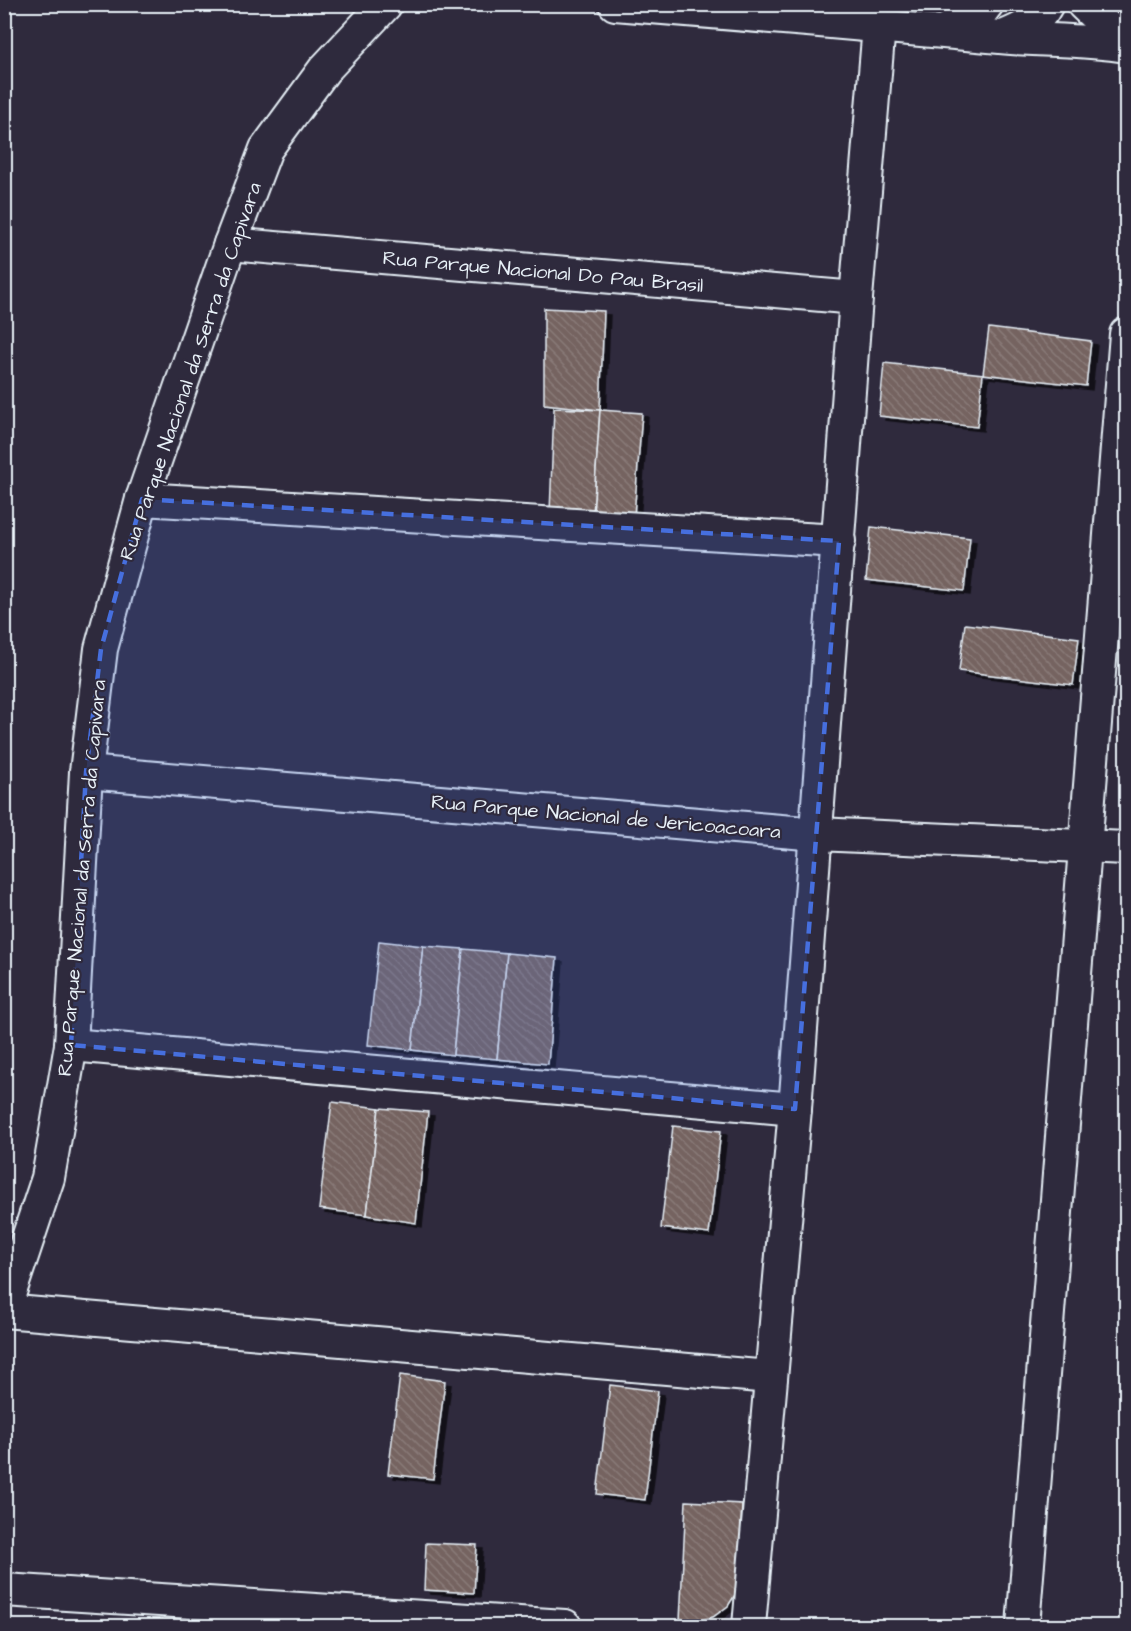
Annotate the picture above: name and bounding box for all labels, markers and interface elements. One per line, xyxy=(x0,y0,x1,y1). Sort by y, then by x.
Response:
street label: Rua Parque Nacional da Serra da Capivara xyxy=(113,179,269,564)
street label: Rua Parque Nacional Do Pau Brasil xyxy=(381,244,704,300)
street label: Rua Parque Nacional da Serra da Capivara xyxy=(51,679,113,1077)
street label: Rua Parque Nacional de Jericoacoara xyxy=(430,788,782,846)

